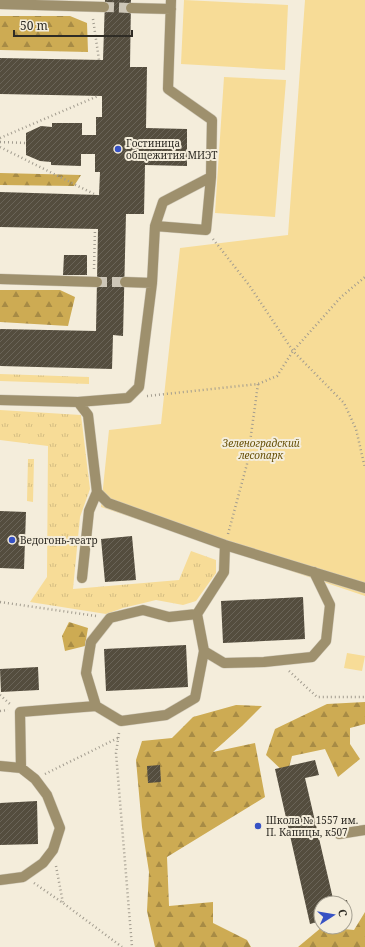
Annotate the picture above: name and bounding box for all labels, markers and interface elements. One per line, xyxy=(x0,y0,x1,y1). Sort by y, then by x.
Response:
scale bar xyxy=(14,12,132,38)
text: 50 m xyxy=(20,17,48,34)
place label: Гостиница общежития МИЭТ xyxy=(126,136,218,162)
marker: Гостиница общежития МИЭТ xyxy=(113,144,123,154)
park label: Зеленоградский лесопарк xyxy=(222,436,300,462)
place label: Ведогонь-театр xyxy=(20,533,98,547)
marker: Ведогонь-театр xyxy=(7,535,17,545)
place label: Школа № 1557 им. П. Капицы, к507 xyxy=(266,813,358,839)
marker: Школа № 1557 им. П. Капицы, к507 xyxy=(253,821,263,831)
north arrow xyxy=(313,895,353,935)
text: С xyxy=(335,908,351,918)

